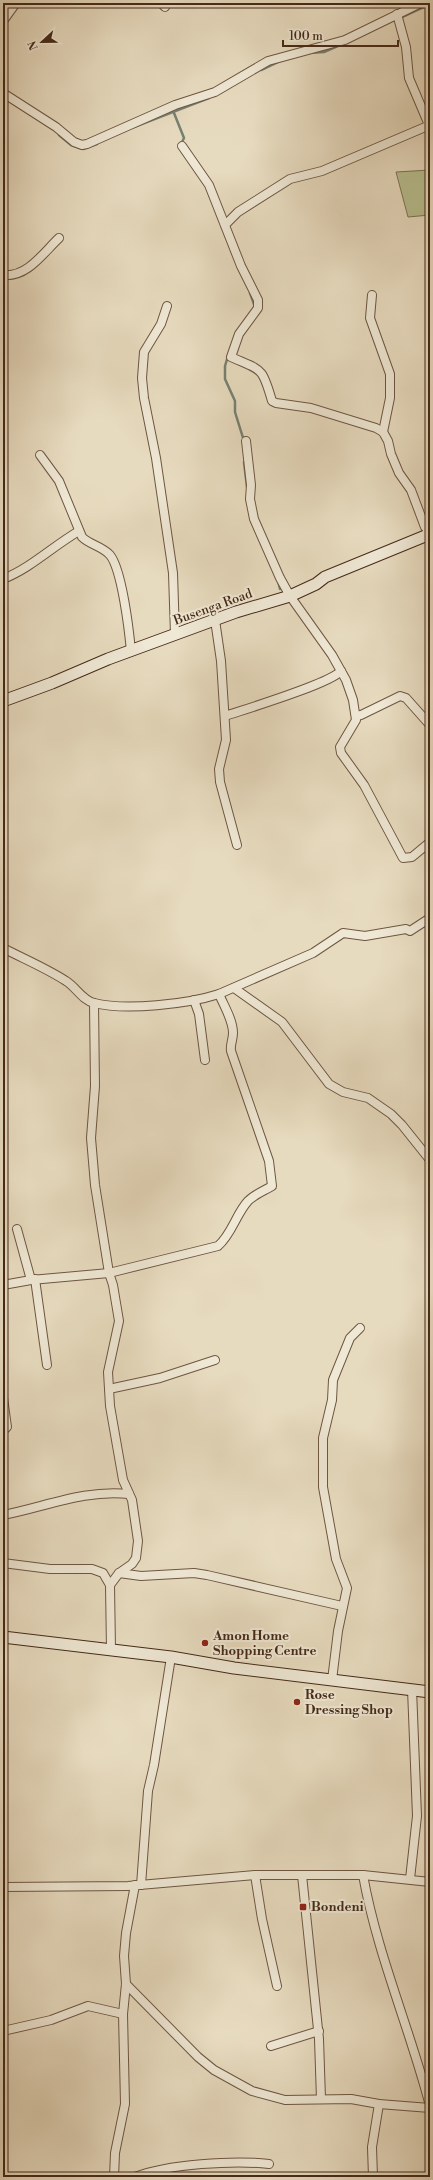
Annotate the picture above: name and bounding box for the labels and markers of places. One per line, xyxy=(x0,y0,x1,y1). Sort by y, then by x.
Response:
place label: Amon Home Shopping Centre xyxy=(212,1628,316,1659)
marker: Amon Home Shopping Centre xyxy=(200,1638,210,1648)
place label: Rose Dressing Shop xyxy=(305,1687,393,1718)
marker: Rose Dressing Shop xyxy=(292,1697,302,1707)
place label: Bondeni xyxy=(311,1899,364,1915)
marker: Bondeni xyxy=(298,1902,308,1912)

